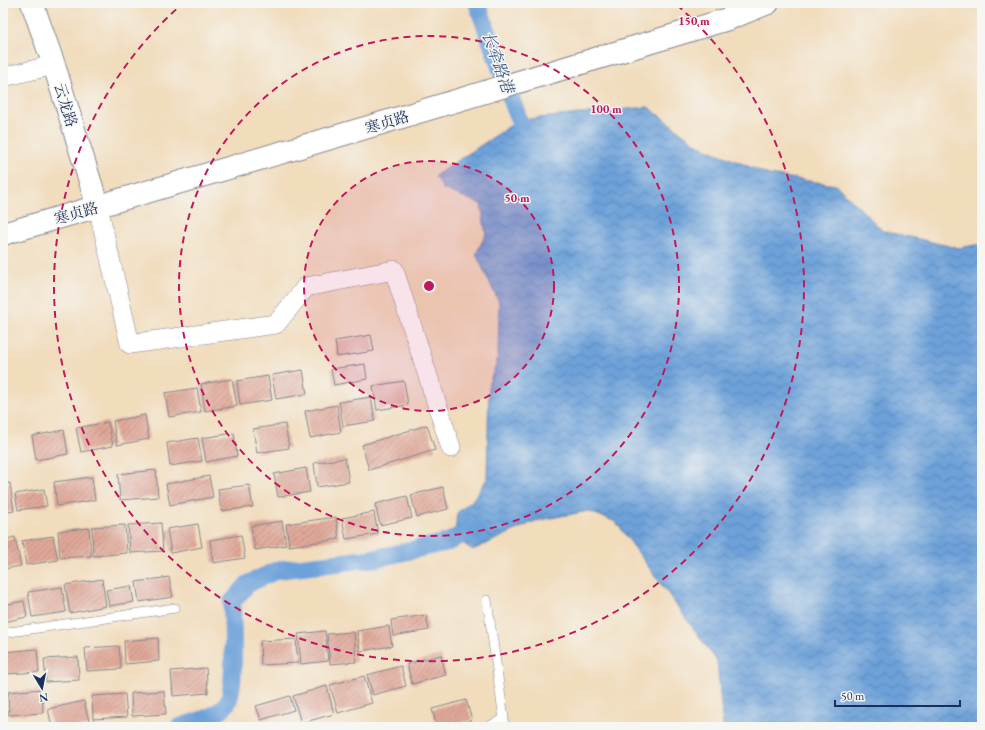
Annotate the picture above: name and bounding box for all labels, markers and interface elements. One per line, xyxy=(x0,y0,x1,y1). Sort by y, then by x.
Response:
text: 150 m xyxy=(678,13,710,29)
water label: 长牵路港 xyxy=(477,28,519,98)
street label: 云龙路 xyxy=(50,81,82,129)
text: 100 m xyxy=(590,101,622,117)
street label: 寒贞路 xyxy=(363,106,411,138)
text: 50 m xyxy=(504,190,530,206)
street label: 寒贞路 xyxy=(52,198,100,228)
centre of rings xyxy=(422,279,436,293)
north arrow xyxy=(22,668,62,708)
scale bar xyxy=(835,682,960,708)
text: 50 m xyxy=(841,688,865,704)
text: N xyxy=(38,690,49,706)

